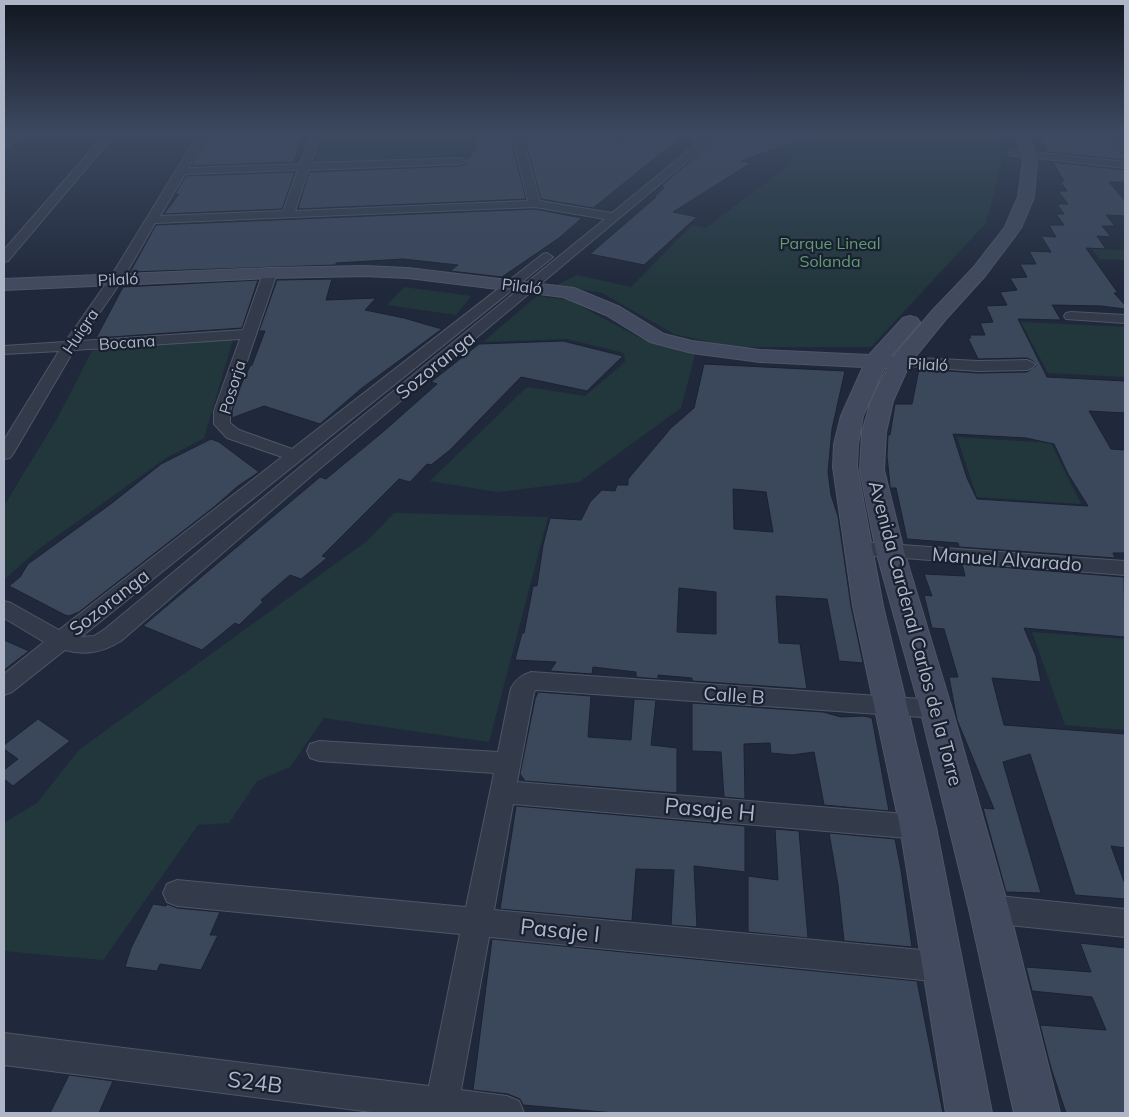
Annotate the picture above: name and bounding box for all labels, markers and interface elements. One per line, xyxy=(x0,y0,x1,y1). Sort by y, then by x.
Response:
park label: Parque Lineal Solanda xyxy=(779,233,881,271)
street label: Pilaló xyxy=(97,268,139,290)
street label: Pilaló xyxy=(501,274,543,298)
street label: Huigra xyxy=(58,305,102,357)
street label: Sozoranga xyxy=(390,326,480,404)
street label: Bocana xyxy=(98,330,156,354)
street label: Pilaló xyxy=(907,353,949,375)
street label: Posorja xyxy=(214,358,250,416)
street label: Avenida Cardenal Carlos de la Torre xyxy=(864,478,968,788)
street label: Manuel Alvarado xyxy=(931,542,1083,576)
street label: Sozoranga xyxy=(64,563,154,641)
street label: Calle B xyxy=(703,681,765,709)
street label: Pasaje H xyxy=(663,791,757,827)
street label: Pasaje I xyxy=(519,912,601,948)
street label: S24B xyxy=(226,1065,284,1099)

